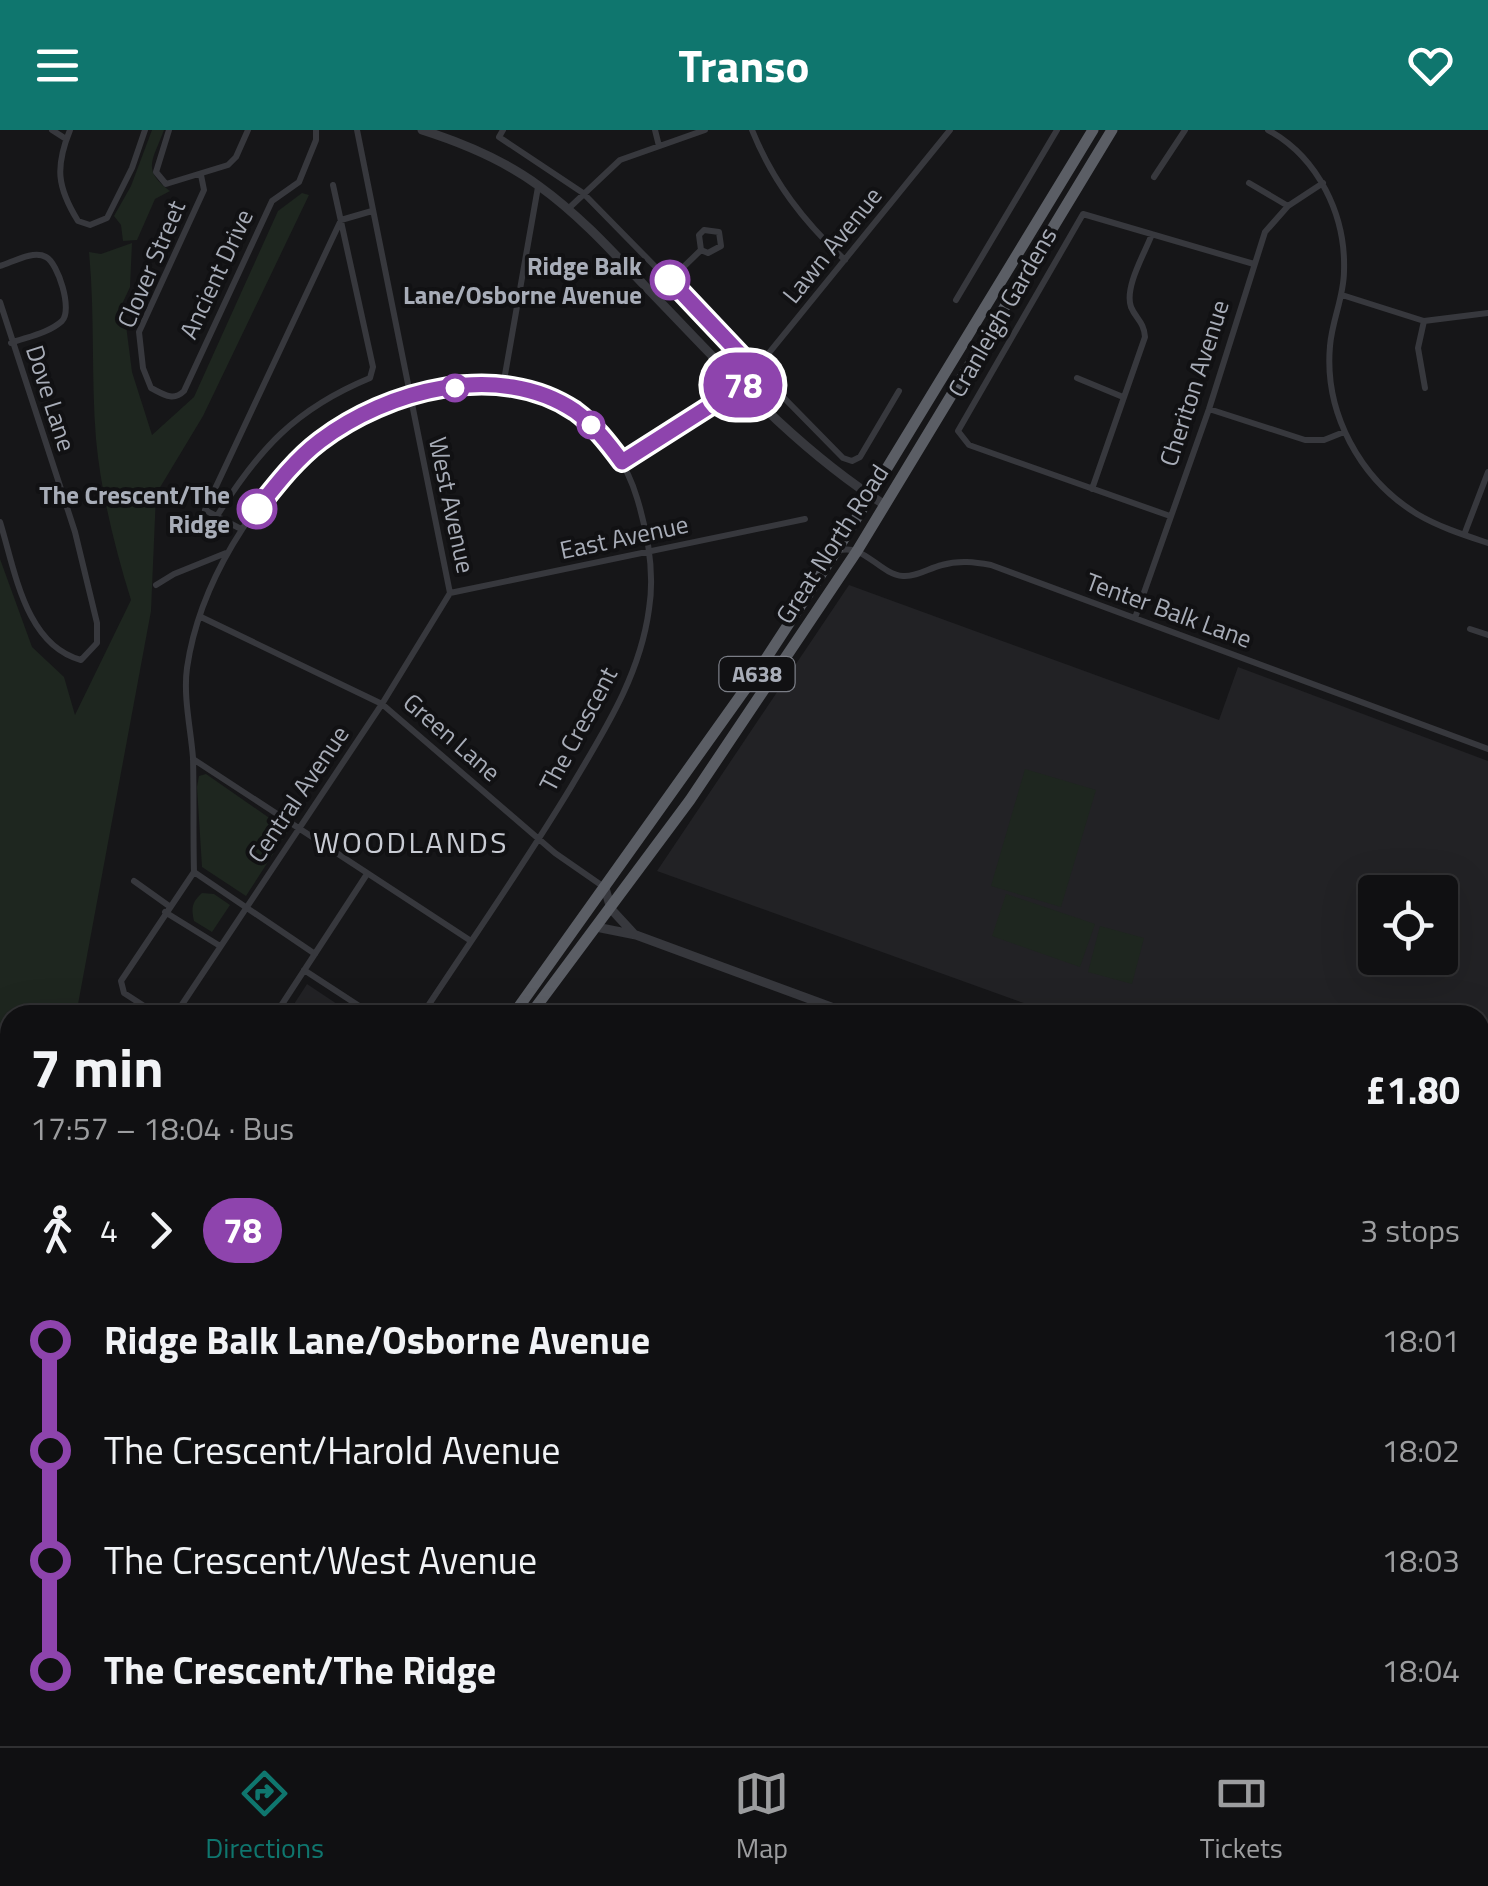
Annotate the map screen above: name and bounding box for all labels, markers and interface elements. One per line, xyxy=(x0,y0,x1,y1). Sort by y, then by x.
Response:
text: Transo xyxy=(678,31,810,99)
icon: menu xyxy=(30,38,85,93)
icon: heart xyxy=(1403,38,1458,93)
street label: Lawn Avenue xyxy=(773,178,891,312)
street label: Clover Street xyxy=(107,194,195,334)
street label: Ancient Drive xyxy=(169,203,263,345)
street label: Cranleigh Gardens xyxy=(938,220,1066,404)
place label: Ridge Balk Lane/Osborne Avenue xyxy=(403,247,642,314)
marker: Ridge Balk Lane/Osborne Avenue xyxy=(651,261,689,299)
street label: Cheriton Avenue xyxy=(1149,295,1239,471)
street label: Dove Lane xyxy=(16,340,86,456)
line badge: 78 xyxy=(698,352,788,418)
text: 78 xyxy=(723,358,763,412)
unlabelled marker xyxy=(442,375,468,401)
unlabelled marker xyxy=(578,412,604,438)
street label: West Avenue xyxy=(419,433,485,577)
street label: Great North Road xyxy=(766,457,898,631)
place label: The Crescent/The Ridge xyxy=(39,476,230,543)
marker: The Crescent/The Ridge xyxy=(238,490,276,528)
street label: East Avenue xyxy=(556,505,692,569)
street label: Tenter Balk Lane xyxy=(1081,562,1257,658)
road number: A638 xyxy=(720,657,794,691)
street label: The Crescent xyxy=(529,660,627,798)
street label: Green Lane xyxy=(395,684,509,790)
street label: Central Avenue xyxy=(238,718,358,870)
district label: WOODLANDS xyxy=(313,819,509,865)
map controls xyxy=(1358,875,1458,975)
button: locate xyxy=(1358,875,1458,975)
text: 7 min xyxy=(30,1025,164,1108)
text: £1.80 xyxy=(1365,1061,1460,1119)
text: 17:57 – 18:04 · Bus xyxy=(30,1104,294,1152)
icon: walk xyxy=(30,1203,85,1258)
icon: forward xyxy=(133,1203,188,1258)
text: 78 xyxy=(223,1203,262,1257)
text: 4 xyxy=(100,1206,118,1254)
text: 3 stops xyxy=(1360,1206,1460,1254)
text: Ridge Balk Lane/Osborne Avenue xyxy=(104,1311,650,1369)
text: 18:01 xyxy=(1381,1316,1460,1364)
text: The Crescent/Harold Avenue xyxy=(104,1421,561,1479)
text: 18:02 xyxy=(1381,1426,1460,1474)
text: The Crescent/West Avenue xyxy=(104,1531,537,1589)
text: 18:03 xyxy=(1381,1536,1460,1584)
text: The Crescent/The Ridge xyxy=(104,1641,496,1699)
text: 18:04 xyxy=(1381,1646,1460,1694)
tab: Directions xyxy=(205,1766,324,1869)
tab: Map xyxy=(734,1766,789,1869)
tab: Tickets xyxy=(1200,1766,1283,1869)

